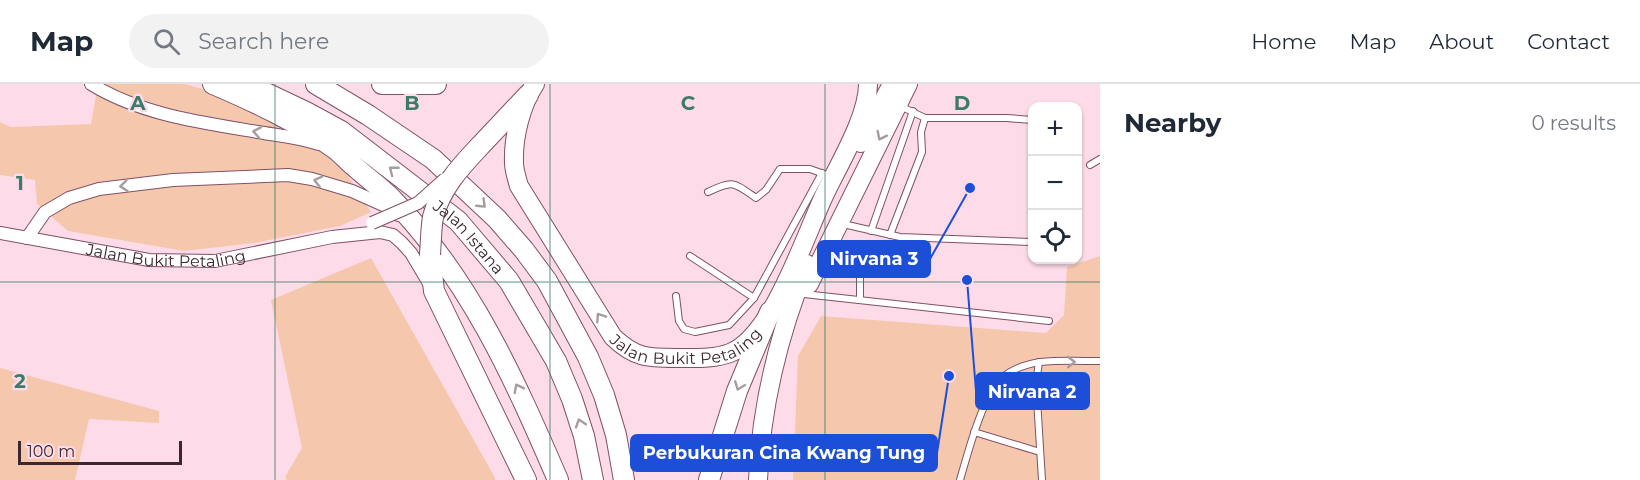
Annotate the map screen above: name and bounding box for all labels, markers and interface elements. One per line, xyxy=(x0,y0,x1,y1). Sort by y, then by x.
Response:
search box xyxy=(129,14,549,68)
text: Map xyxy=(30,24,93,58)
icon: search xyxy=(150,25,183,58)
text: Search here xyxy=(198,28,329,55)
text: Home xyxy=(1251,29,1316,54)
text: Map xyxy=(1349,29,1396,54)
text: About xyxy=(1429,29,1494,54)
text: Contact xyxy=(1527,29,1610,54)
text: A xyxy=(129,91,146,115)
text: B xyxy=(404,91,420,115)
text: C xyxy=(681,91,696,115)
text: D xyxy=(954,91,970,115)
map controls xyxy=(1028,102,1082,264)
button: + xyxy=(1028,102,1082,156)
text: Nearby xyxy=(1124,107,1221,139)
text: 0 results xyxy=(1531,111,1616,135)
one-way arrow xyxy=(252,126,262,138)
one-way arrow xyxy=(877,130,889,141)
button: − xyxy=(1028,156,1082,210)
one-way arrow xyxy=(389,166,400,177)
text: 1 xyxy=(16,171,24,195)
one-way arrow xyxy=(313,175,323,188)
one-way arrow xyxy=(120,179,129,192)
street label: Jalan Istana xyxy=(428,196,508,278)
one-way arrow xyxy=(475,196,486,207)
button: locate xyxy=(1028,210,1082,264)
street label: Jalan Bukit Petaling xyxy=(84,240,247,271)
callout: Nirvana 3 xyxy=(818,241,930,277)
text: Nirvana 3 xyxy=(830,248,919,270)
one-way arrow xyxy=(597,313,608,324)
street label: Jalan Bukit Petaling xyxy=(605,315,765,339)
text: Jalan Bukit Petaling xyxy=(605,324,766,368)
one-way arrow xyxy=(1067,355,1076,368)
text: 2 xyxy=(14,369,26,393)
callout: Nirvana 2 xyxy=(976,373,1089,409)
one-way arrow xyxy=(734,380,747,391)
text: Nirvana 2 xyxy=(988,381,1077,403)
one-way arrow xyxy=(513,383,525,394)
one-way arrow xyxy=(575,418,587,429)
callout: Perbukuran Cina Kwang Tung xyxy=(631,435,937,471)
scale bar xyxy=(18,438,182,466)
text: 100 m xyxy=(27,442,75,461)
text: Perbukuran Cina Kwang Tung xyxy=(643,442,925,464)

